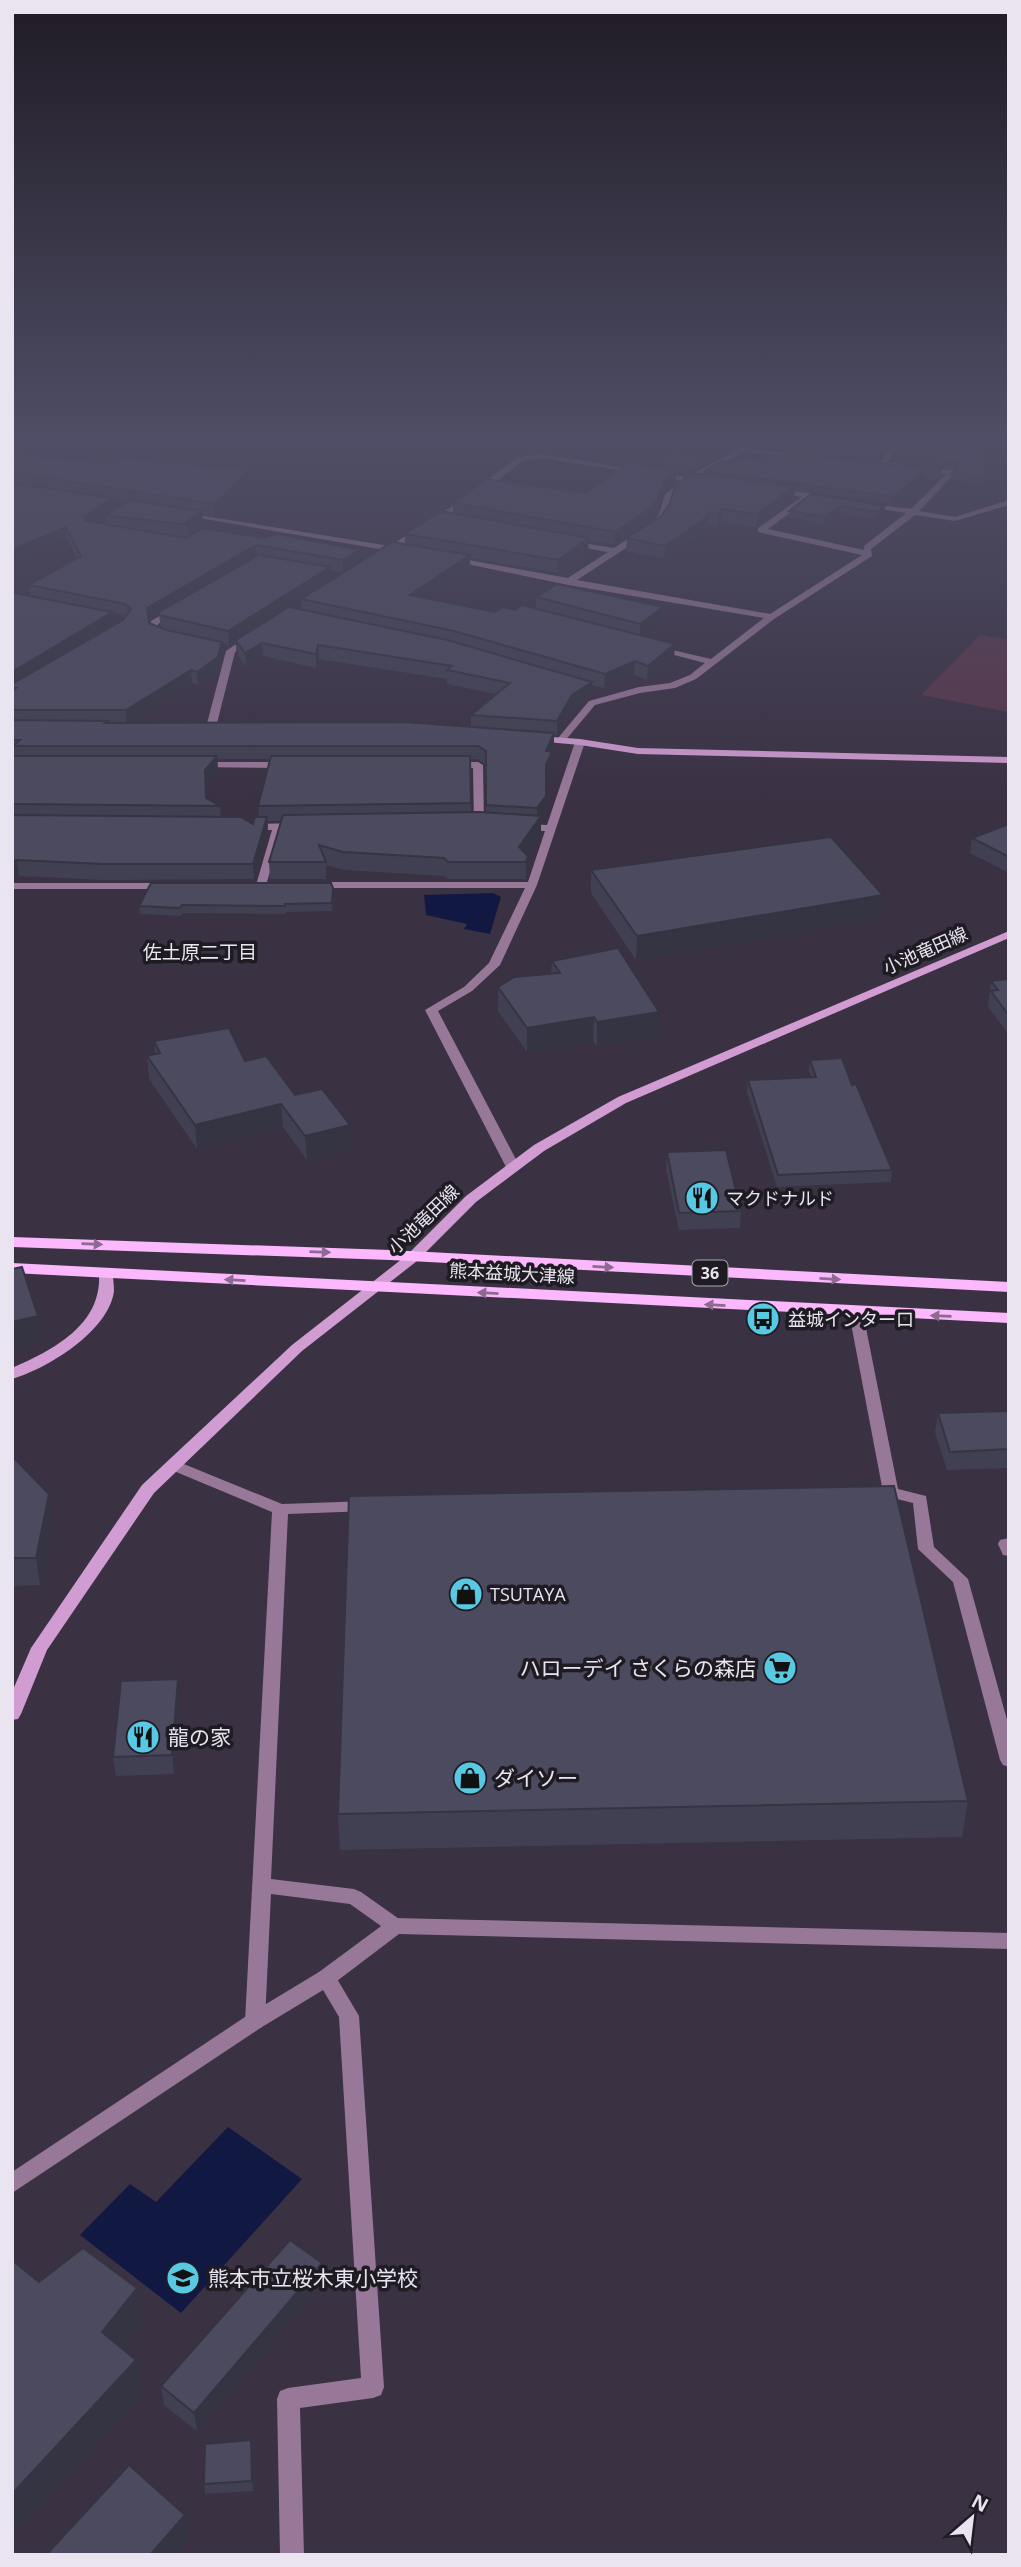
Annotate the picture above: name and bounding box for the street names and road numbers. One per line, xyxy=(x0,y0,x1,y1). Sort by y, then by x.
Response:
street label: 小池竜田線 xyxy=(879,921,971,979)
street label: 小池竜田線 xyxy=(382,1179,464,1259)
street label: 熊本益城大津線 xyxy=(448,1258,576,1288)
road number: 36 xyxy=(692,1260,728,1286)

